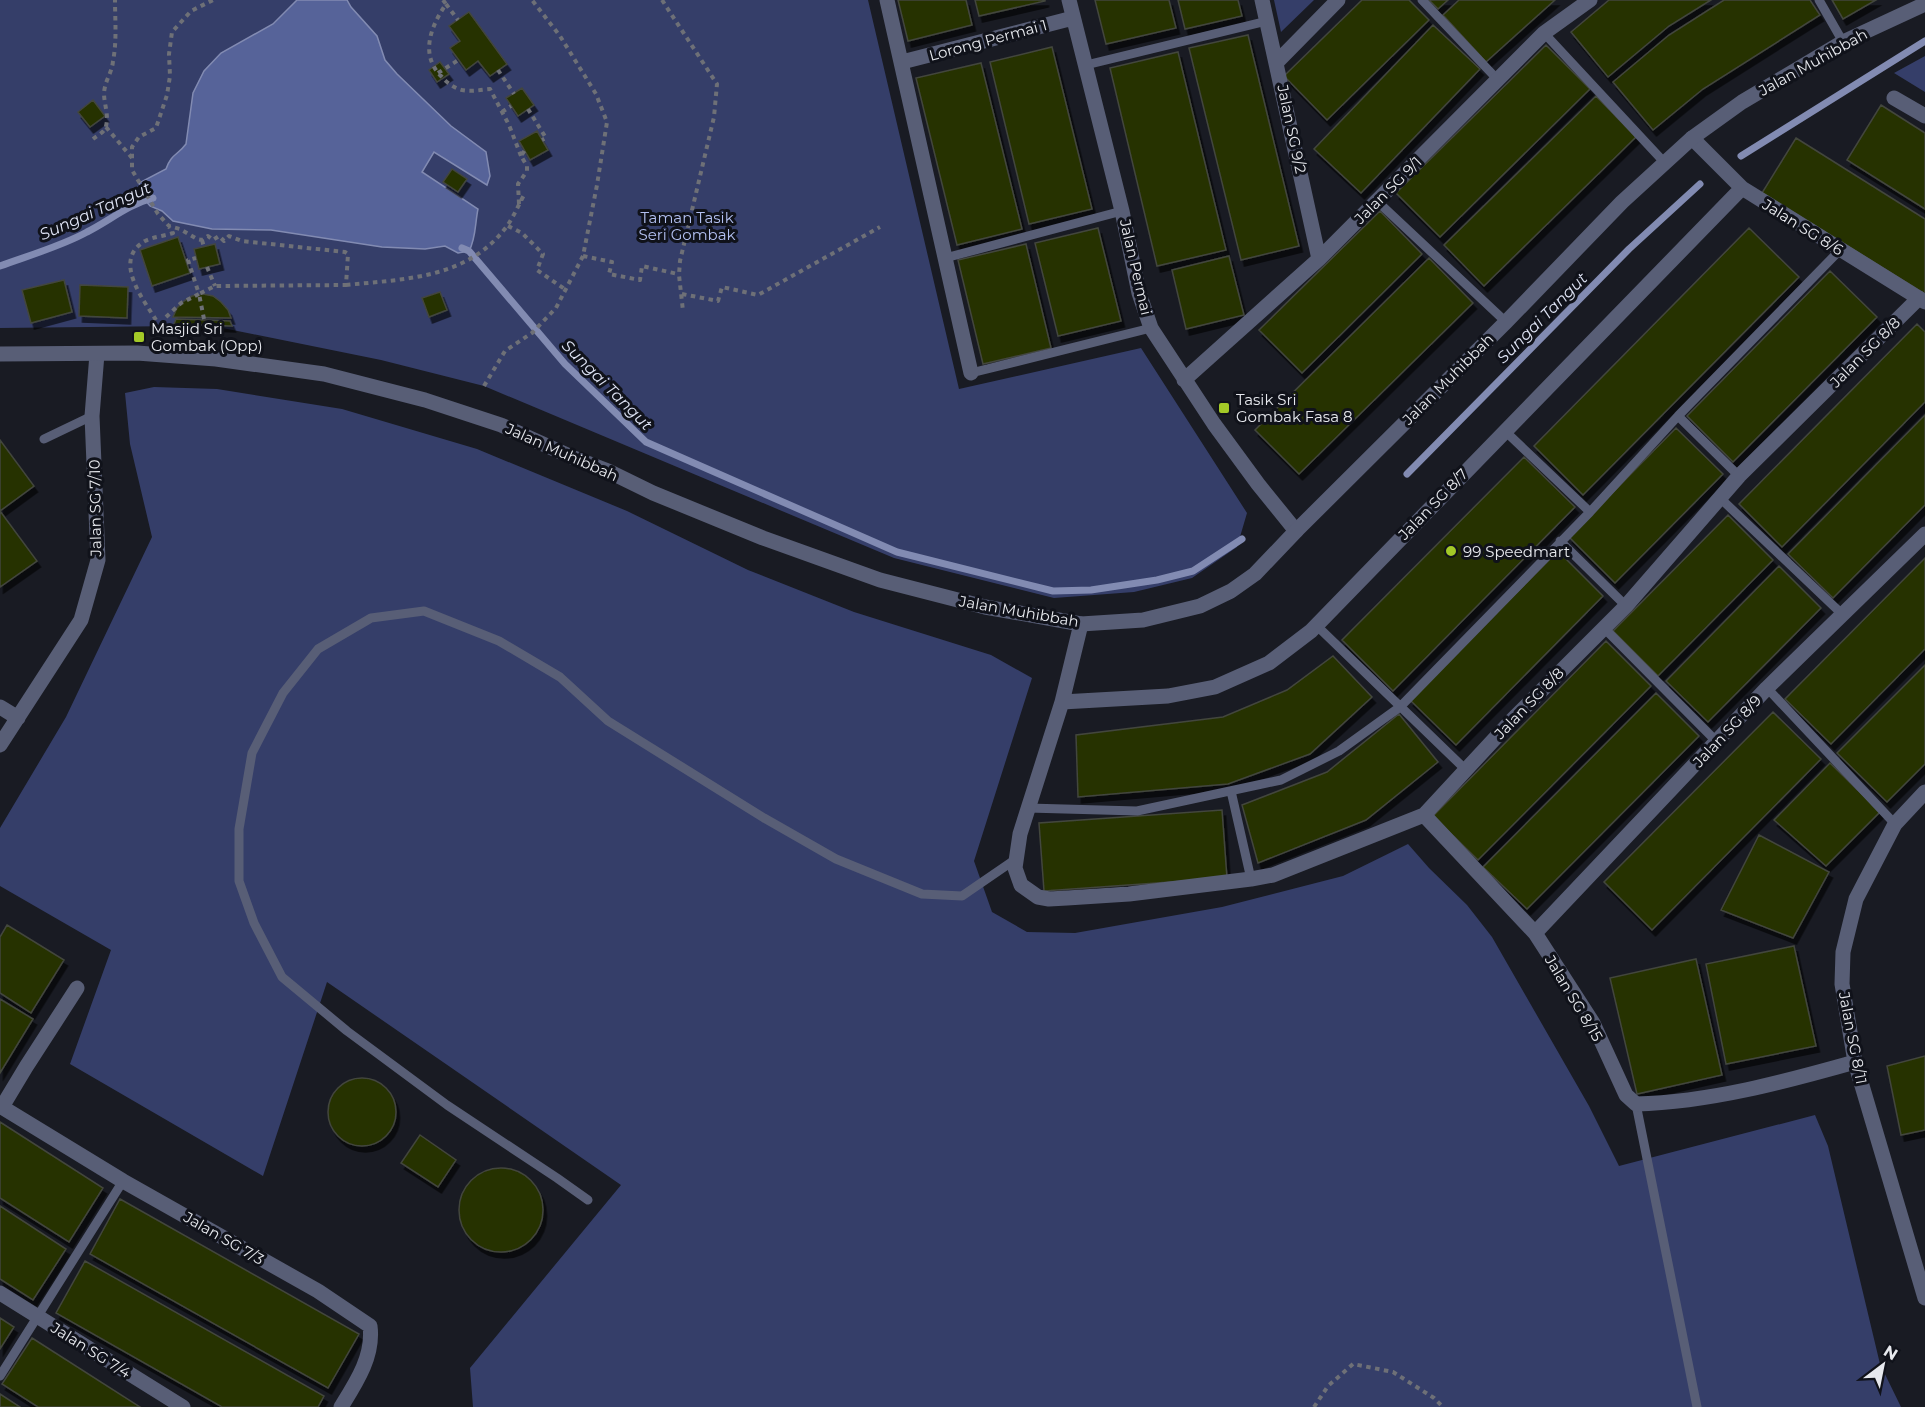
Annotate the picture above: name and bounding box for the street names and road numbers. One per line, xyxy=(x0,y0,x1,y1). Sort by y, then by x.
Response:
street label: Lorong Permai 1 xyxy=(927,15,1049,65)
street label: Jalan Muhibbah xyxy=(1755,24,1871,100)
street label: Jalan SG 9/2 xyxy=(1273,82,1311,175)
street label: Jalan SG 9/1 xyxy=(1350,152,1426,228)
street label: Jalan SG 8/6 xyxy=(1758,194,1847,259)
street label: Jalan Permai xyxy=(1116,216,1156,317)
street label: Jalan SG 8/8 xyxy=(1825,313,1904,392)
street label: Jalan Muhibbah xyxy=(1398,329,1498,429)
street label: Jalan Muhibbah xyxy=(502,418,621,485)
street label: Jalan SG 7/10 xyxy=(85,459,105,558)
street label: Jalan SG 8/7 xyxy=(1394,464,1472,544)
street label: Jalan Muhibbah xyxy=(957,591,1080,631)
street label: Jalan SG 8/8 xyxy=(1490,663,1568,743)
street label: Jalan SG 8/9 xyxy=(1688,691,1765,772)
street label: Jalan SG 8/15 xyxy=(1540,951,1607,1044)
street label: Jalan SG 8/11 xyxy=(1835,989,1871,1086)
street label: Jalan SG 7/3 xyxy=(180,1207,268,1269)
street label: Jalan SG 7/4 xyxy=(47,1318,134,1382)

